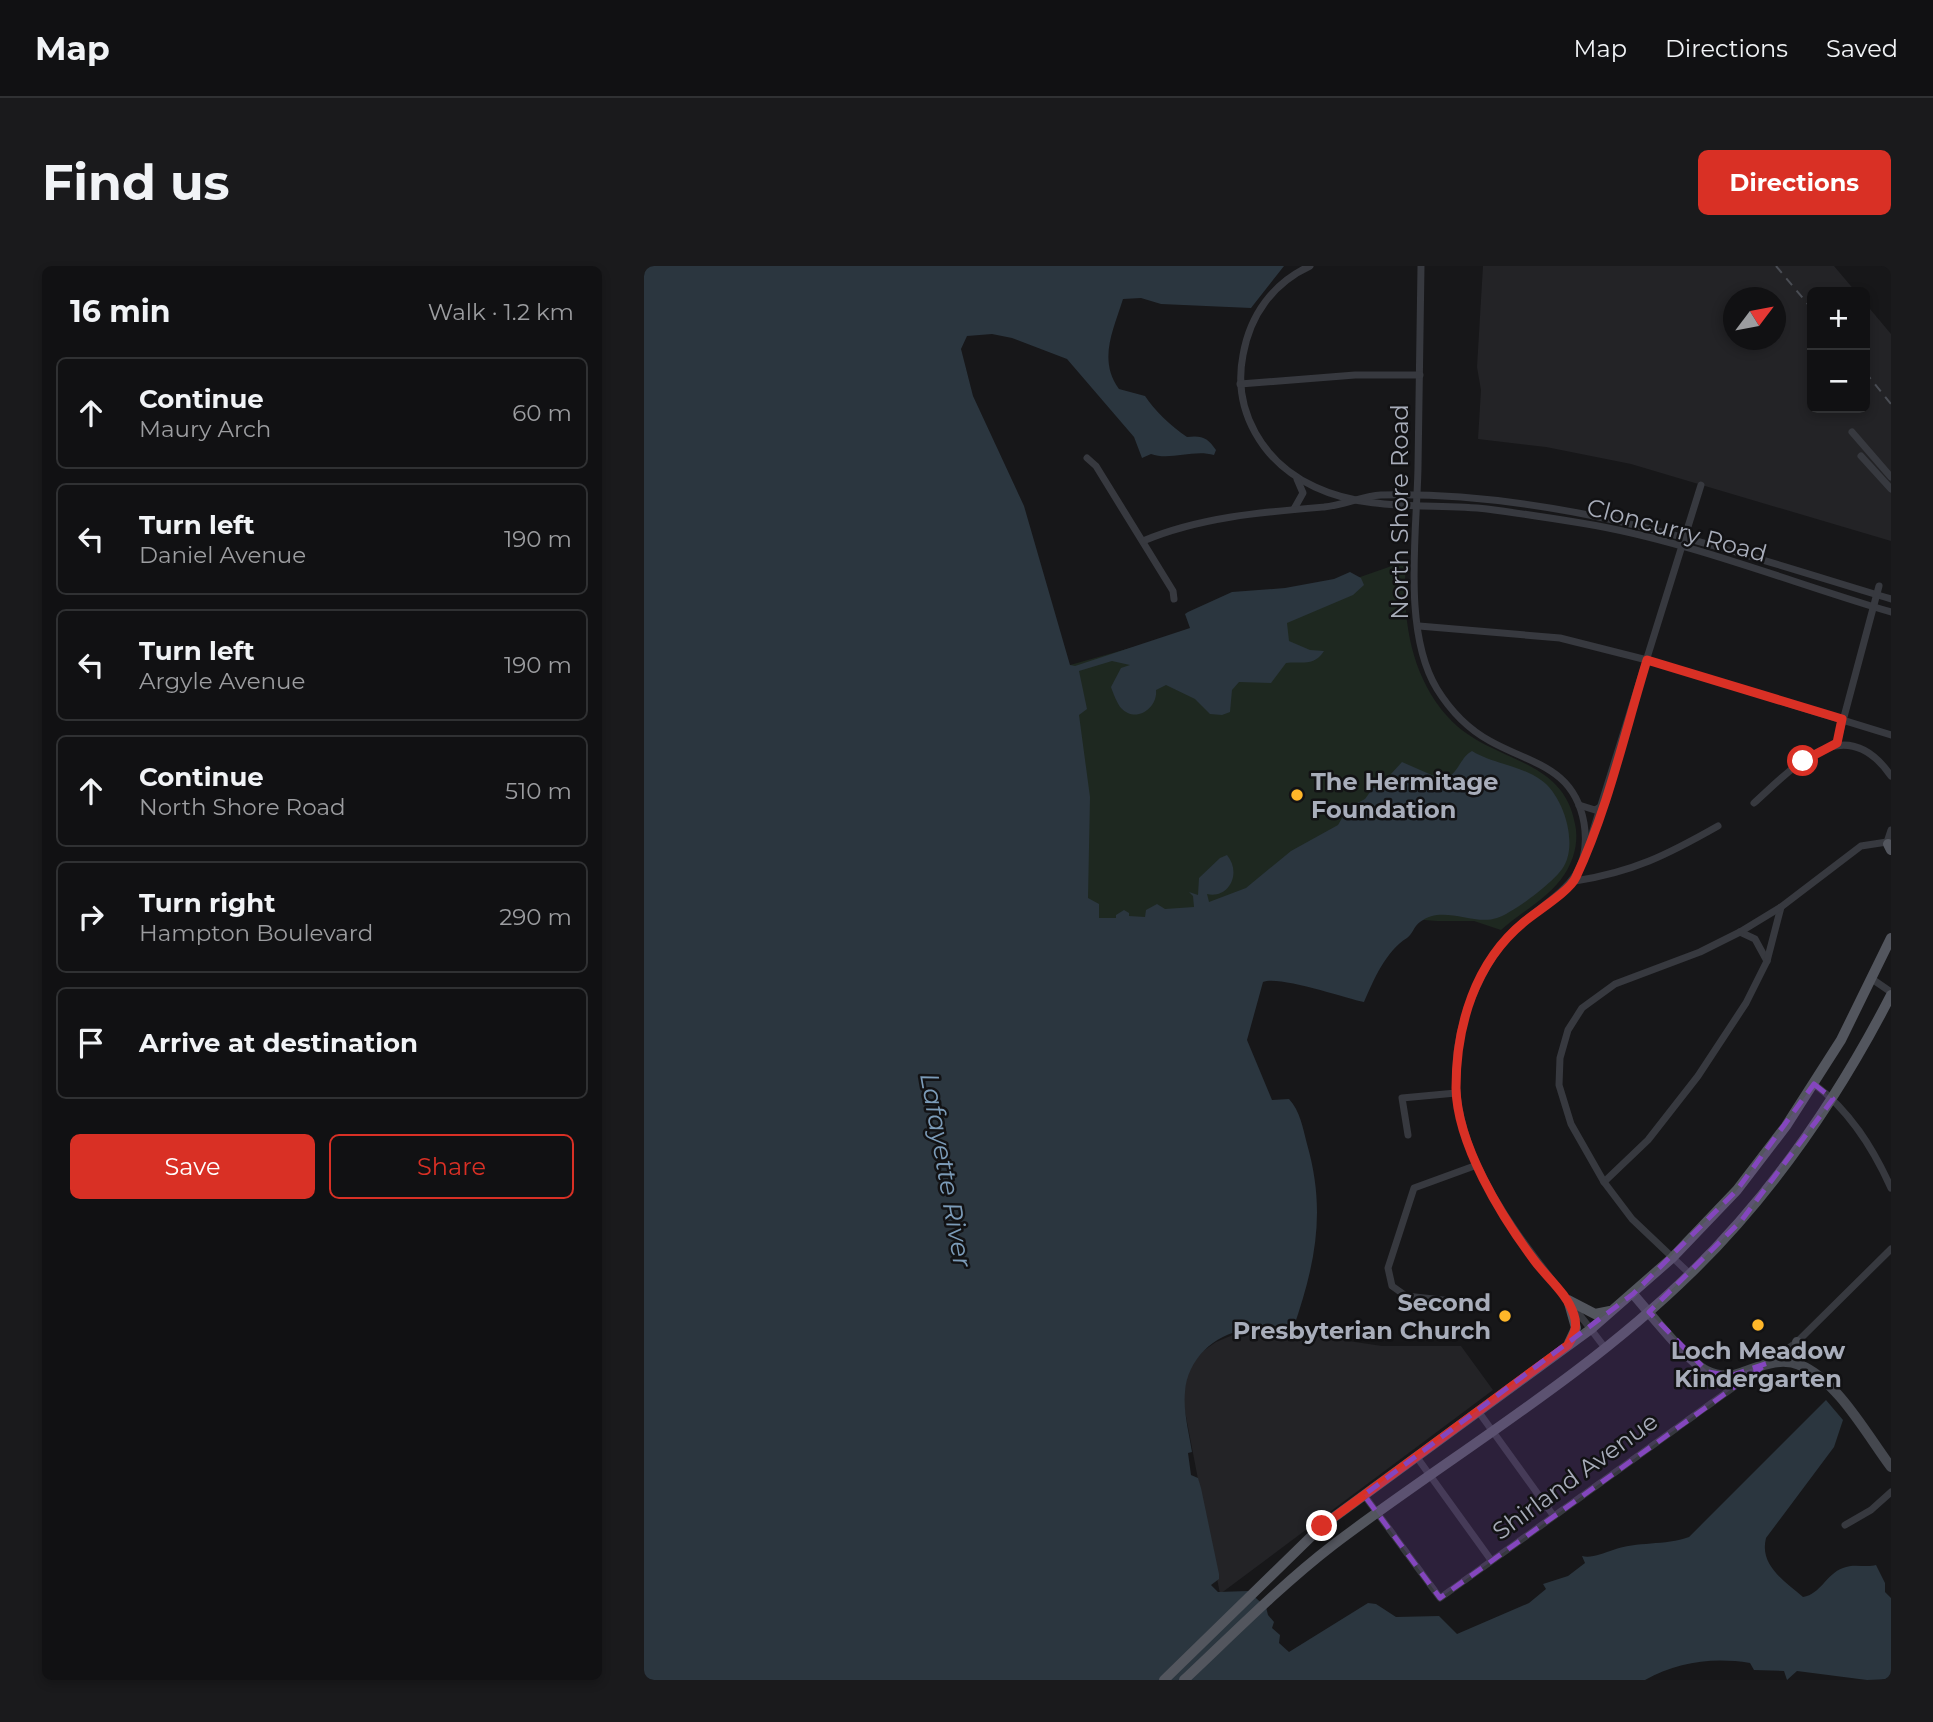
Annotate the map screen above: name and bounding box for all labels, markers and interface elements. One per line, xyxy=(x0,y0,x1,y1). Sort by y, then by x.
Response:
text: Map xyxy=(35,28,110,68)
text: Map xyxy=(1574,34,1627,63)
text: Directions xyxy=(1665,34,1788,63)
text: Saved xyxy=(1826,34,1898,63)
button: Directions xyxy=(1698,150,1891,215)
text: Find us xyxy=(42,153,230,212)
north arrow xyxy=(1723,287,1786,350)
map controls xyxy=(1807,287,1870,413)
button: + xyxy=(1807,287,1870,350)
text: 16 min xyxy=(70,293,171,330)
text: Walk · 1.2 km xyxy=(428,298,574,326)
button: − xyxy=(1807,350,1870,413)
text: Continue xyxy=(139,383,264,415)
icon: ahead xyxy=(72,394,110,432)
text: 60 m xyxy=(512,399,572,427)
street label: North Shore Road xyxy=(1385,404,1414,620)
text: Maury Arch xyxy=(139,415,271,443)
street label: Cloncurry Road xyxy=(1584,492,1770,568)
text: Turn left xyxy=(139,509,255,541)
icon: left xyxy=(72,520,110,558)
text: 190 m xyxy=(504,525,572,553)
text: Daniel Avenue xyxy=(139,541,306,569)
text: Turn left xyxy=(139,635,255,667)
icon: left xyxy=(72,646,110,684)
text: 190 m xyxy=(504,651,572,679)
text: Argyle Avenue xyxy=(139,667,305,695)
route start xyxy=(1787,745,1818,776)
text: Continue xyxy=(139,761,264,793)
place label: The Hermitage Foundation xyxy=(1311,767,1499,824)
icon: ahead xyxy=(72,772,110,810)
text: 510 m xyxy=(505,777,572,805)
marker: The Hermitage Foundation xyxy=(1289,787,1305,803)
text: North Shore Road xyxy=(139,793,346,821)
text: Turn right xyxy=(139,887,275,919)
icon: right xyxy=(72,898,110,936)
text: 290 m xyxy=(499,903,572,931)
text: Hampton Boulevard xyxy=(139,919,373,947)
icon: arrive xyxy=(72,1024,110,1062)
text: Arrive at destination xyxy=(139,1027,418,1059)
water label: Lafayette River xyxy=(913,1070,979,1270)
button: Save xyxy=(70,1134,315,1199)
button: Share xyxy=(329,1134,574,1199)
place label: Second Presbyterian Church xyxy=(1233,1288,1491,1345)
marker: Second Presbyterian Church xyxy=(1497,1308,1513,1324)
marker: Loch Meadow Kindergarten xyxy=(1750,1317,1766,1333)
place label: Loch Meadow Kindergarten xyxy=(1671,1336,1846,1393)
street label: Shirland Avenue xyxy=(1487,1406,1663,1546)
route end xyxy=(1306,1510,1337,1541)

